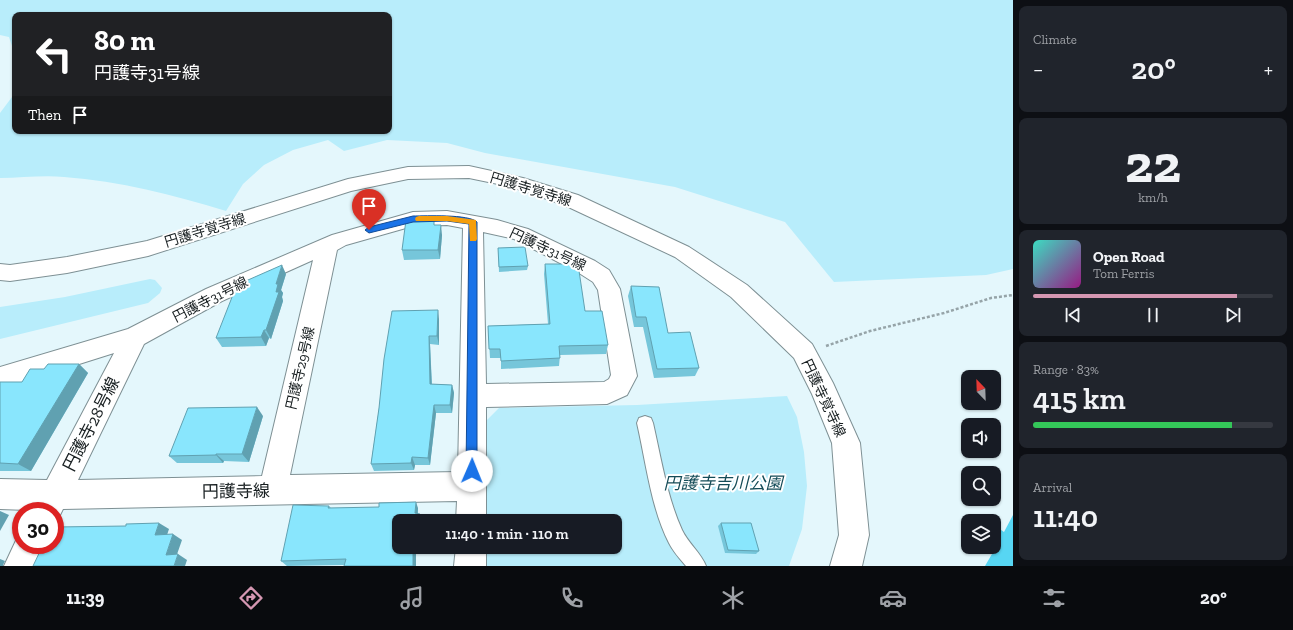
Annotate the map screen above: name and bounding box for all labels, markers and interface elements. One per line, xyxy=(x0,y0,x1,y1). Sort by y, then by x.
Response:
text: 80 m xyxy=(94,24,155,57)
icon: left xyxy=(28,28,80,80)
text: Climate xyxy=(1033,32,1077,47)
text: 20° xyxy=(1131,51,1176,87)
text: − xyxy=(1033,56,1043,83)
text: + xyxy=(1264,56,1273,83)
text: 円護寺31号線 xyxy=(94,62,200,84)
icon: arrive xyxy=(69,104,91,126)
text: Then xyxy=(28,106,61,124)
text: 22 xyxy=(1125,133,1181,195)
street label: 円護寺覚寺線 xyxy=(488,169,574,210)
pin xyxy=(352,189,386,230)
text: km/h xyxy=(1138,190,1168,205)
icon: arrive xyxy=(358,195,380,217)
street label: 円護寺覚寺線 xyxy=(162,210,248,251)
street label: 円護寺31号線 xyxy=(507,224,589,275)
text: Open Road xyxy=(1093,248,1165,266)
text: Tom Ferris xyxy=(1093,266,1154,281)
street label: 円護寺31号線 xyxy=(170,273,251,326)
icon: previous xyxy=(1062,304,1084,326)
icon: pause xyxy=(1142,304,1164,326)
icon: next xyxy=(1222,304,1244,326)
street label: 円護寺29号線 xyxy=(283,325,318,411)
street label: 円護寺覚寺線 xyxy=(798,357,849,440)
text: Range · 83% xyxy=(1033,362,1099,377)
north arrow xyxy=(961,370,1001,410)
map controls xyxy=(961,370,1001,554)
street label: 円護寺28号線 xyxy=(59,374,123,474)
text: 415 km xyxy=(1033,381,1126,417)
button: sound xyxy=(961,418,1001,458)
position arrow xyxy=(451,450,493,492)
button: search xyxy=(961,466,1001,506)
park label: 円護寺吉川公園 xyxy=(664,473,784,493)
street label: 円護寺線 xyxy=(202,480,270,502)
text: Arrival xyxy=(1033,480,1072,495)
text: 11:40 xyxy=(1033,499,1098,535)
speed limit sign: 30 xyxy=(12,502,64,554)
button: layers xyxy=(961,514,1001,554)
text: 11:40 · 1 min · 110 m xyxy=(445,525,569,543)
icon: directions xyxy=(237,584,265,612)
icon: music xyxy=(398,584,426,612)
icon: phone xyxy=(558,584,586,612)
icon: climate xyxy=(719,584,747,612)
icon: car xyxy=(879,584,907,612)
icon: filters xyxy=(1040,584,1068,612)
text: 11:39 xyxy=(66,587,104,609)
text: 20° xyxy=(1200,587,1227,609)

